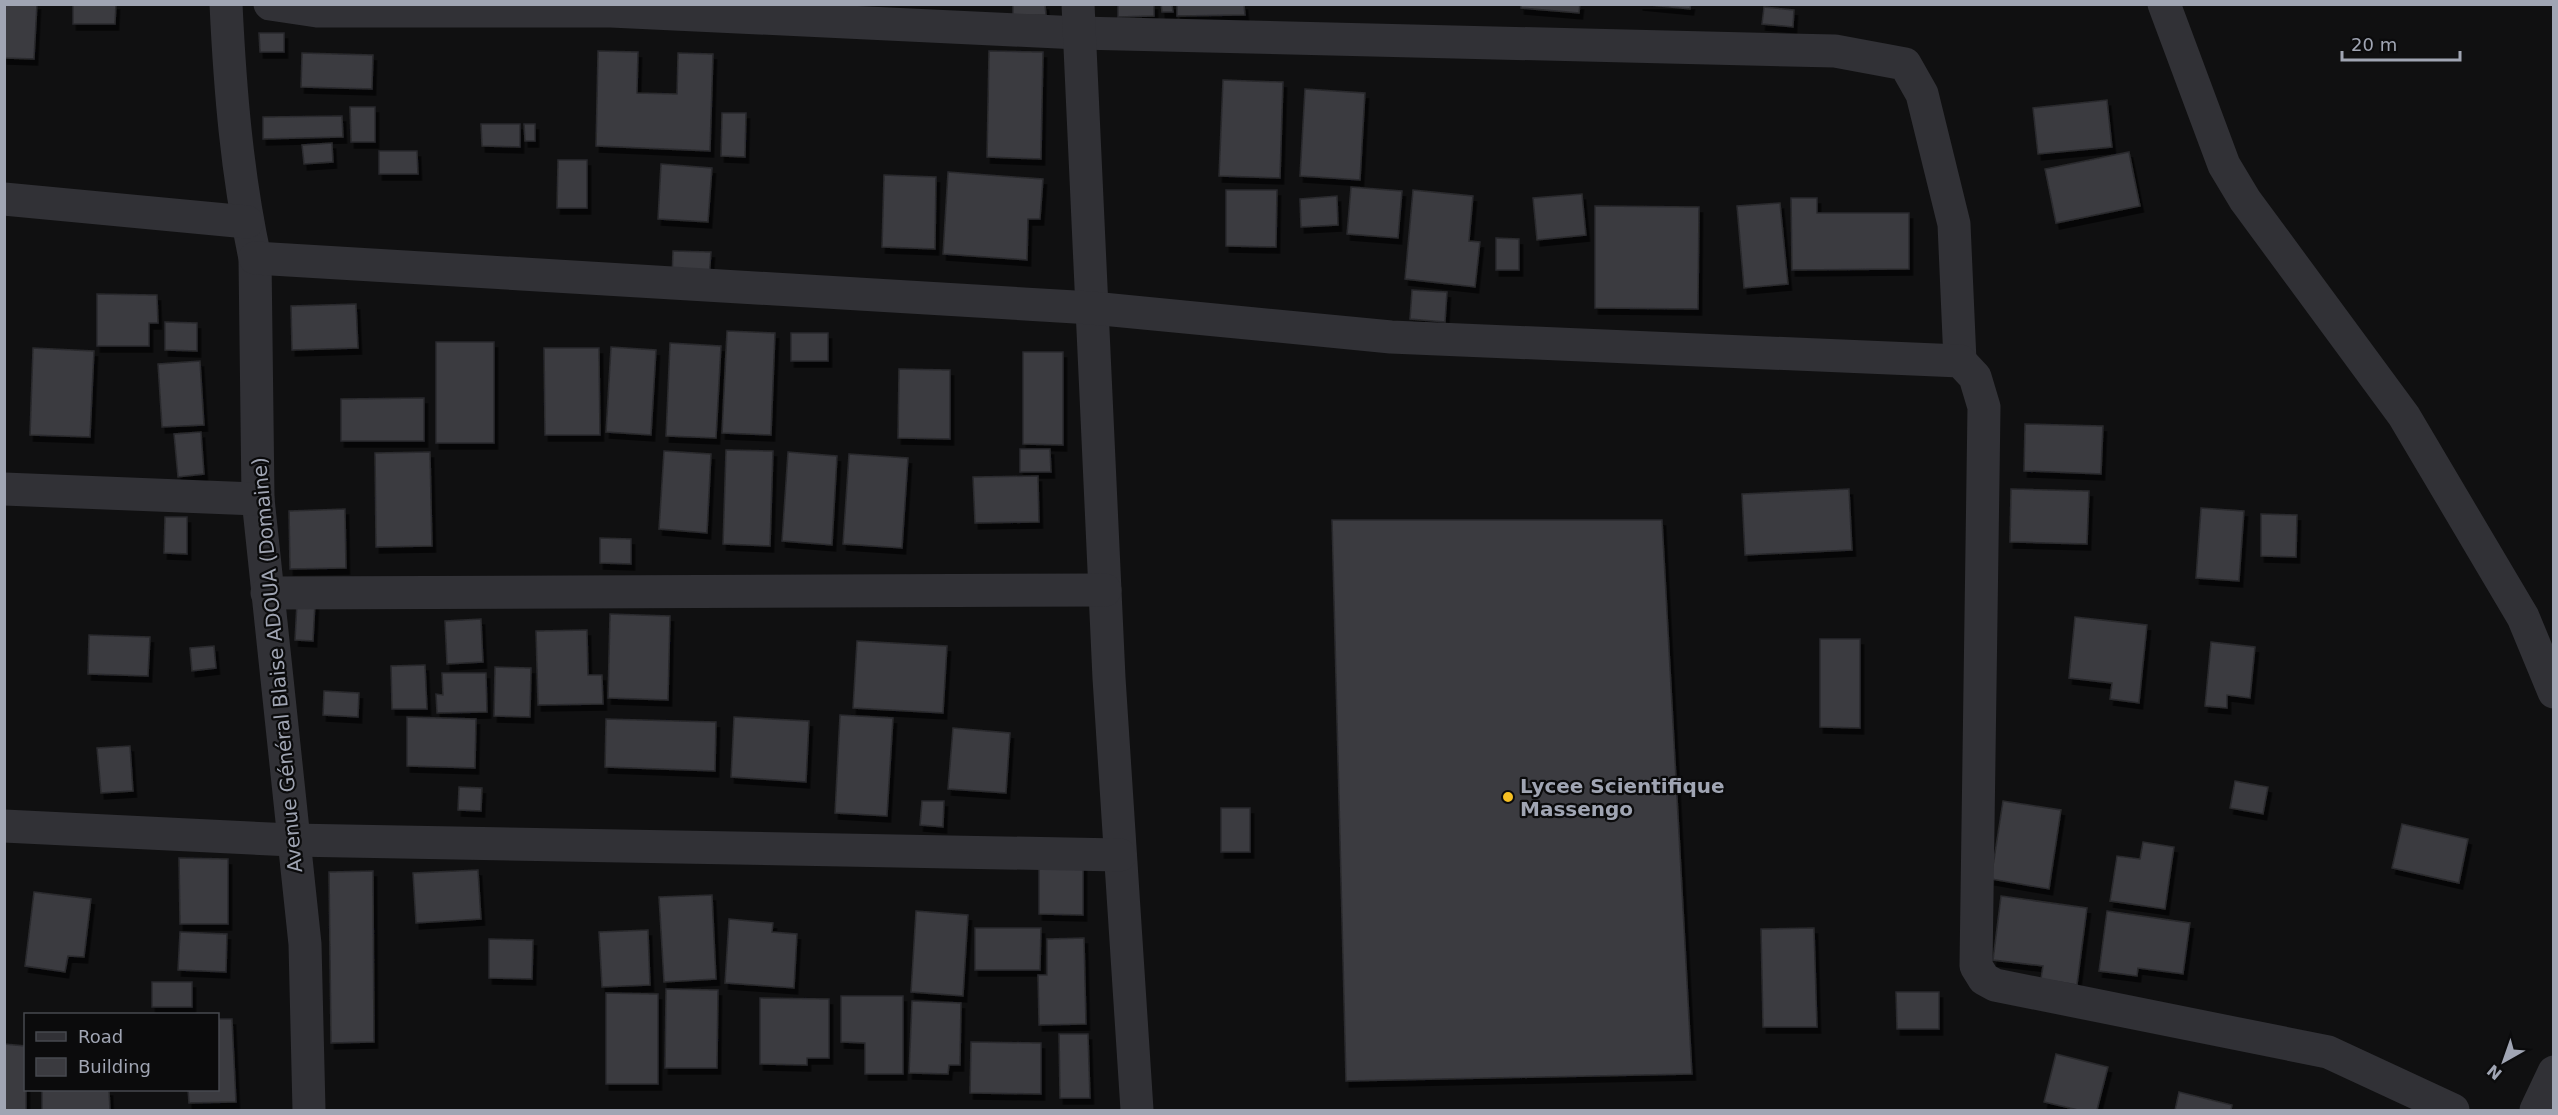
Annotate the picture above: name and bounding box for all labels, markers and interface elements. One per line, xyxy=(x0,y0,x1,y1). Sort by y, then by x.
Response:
scale bar xyxy=(2342,24,2460,62)
text: 20 m xyxy=(2351,34,2397,55)
street label: Avenue Général Blaise ADOUA (Domaine) xyxy=(247,456,307,874)
place label: Lycee Scientifique Massengo xyxy=(1520,774,1725,821)
marker: Lycee Scientifique Massengo xyxy=(1501,790,1515,804)
legend xyxy=(24,1013,219,1091)
text: Road xyxy=(78,1026,123,1047)
north arrow xyxy=(2474,1031,2534,1091)
text: Building xyxy=(78,1056,151,1077)
text: N xyxy=(2483,1061,2506,1084)

